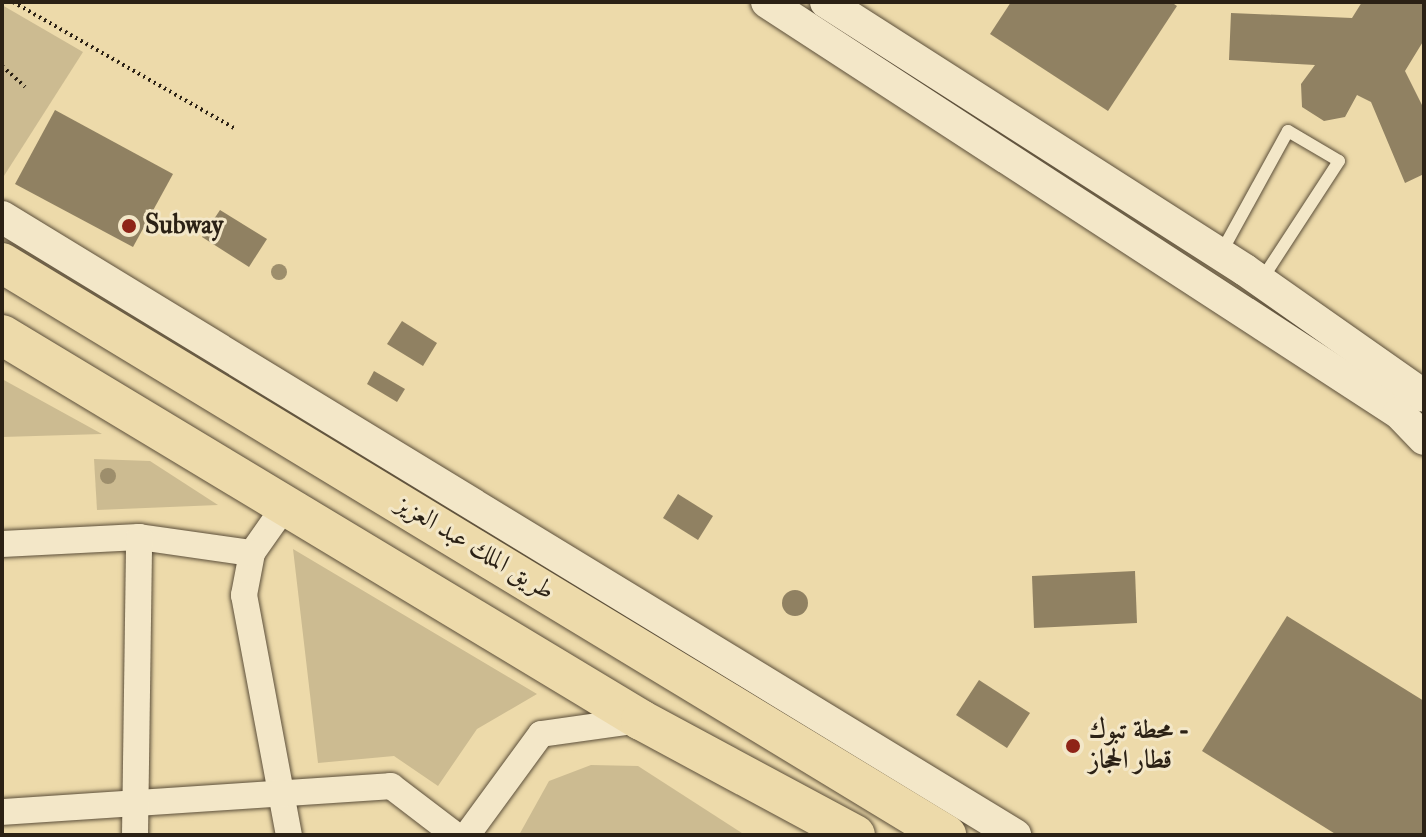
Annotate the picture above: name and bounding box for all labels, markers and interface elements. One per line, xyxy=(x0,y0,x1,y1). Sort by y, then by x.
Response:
place label: Subway xyxy=(145,210,223,242)
marker: Subway xyxy=(120,217,138,235)
street label: طريق الملك عبد العزيز xyxy=(390,488,560,608)
place label: محطة تبوك - قطار الحجاز xyxy=(1089,715,1190,776)
marker: محطة تبوك - قطار الحجاز xyxy=(1064,737,1082,755)

